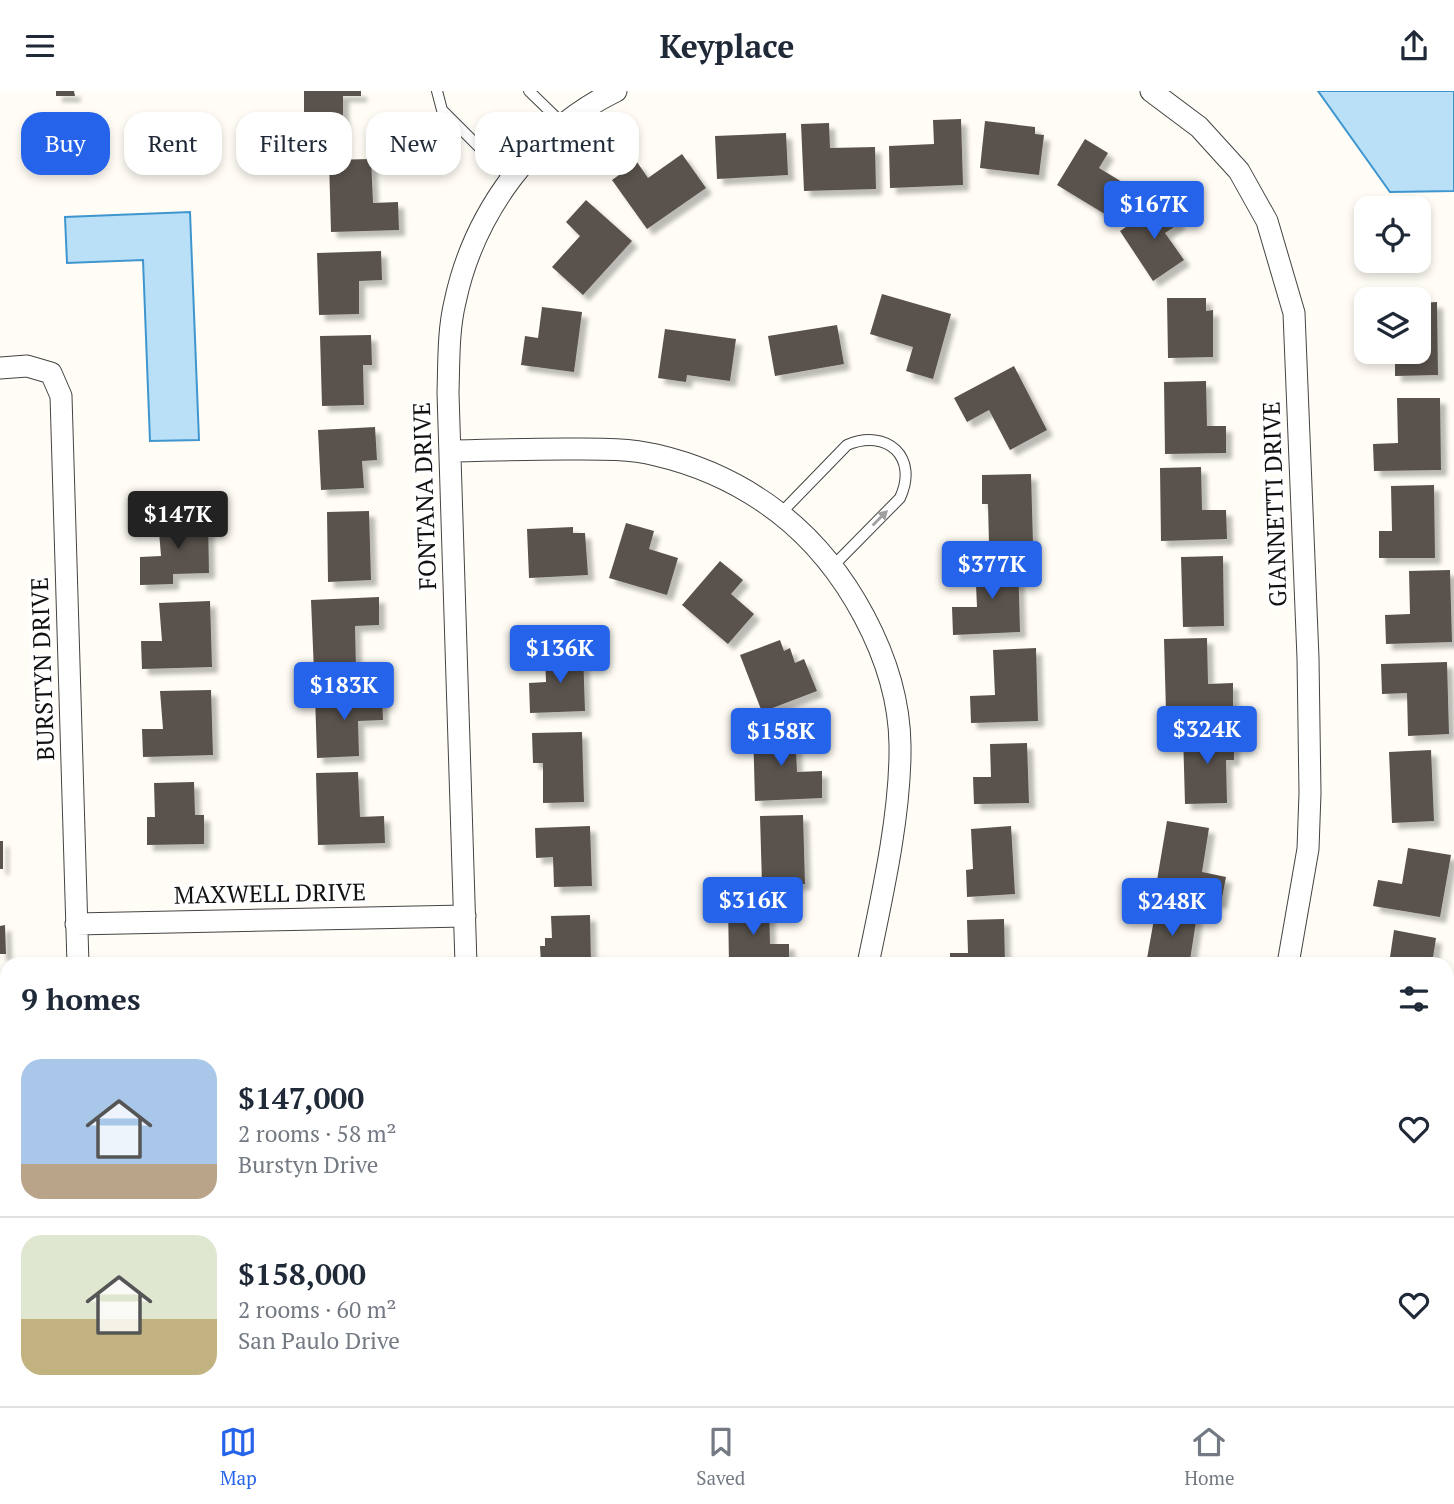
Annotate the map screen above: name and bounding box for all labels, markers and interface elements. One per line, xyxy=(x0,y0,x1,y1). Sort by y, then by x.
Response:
text: Keyplace xyxy=(660,25,794,67)
icon: menu xyxy=(21,27,59,65)
icon: share xyxy=(1395,27,1433,65)
chip: Buy xyxy=(21,112,110,175)
chip: Rent xyxy=(124,112,222,175)
chip: Filters xyxy=(236,112,352,175)
chip: New xyxy=(366,112,461,175)
chip: Apartment xyxy=(475,112,639,175)
pin: $167K xyxy=(1105,181,1203,241)
text: $167K xyxy=(1120,188,1188,219)
map controls xyxy=(1354,196,1431,364)
button: locate xyxy=(1354,196,1431,273)
button: layers xyxy=(1354,287,1431,364)
street label: FONTANA DRIVE xyxy=(405,401,443,591)
street label: GIANNETTI DRIVE xyxy=(1254,401,1294,607)
pin: $147K xyxy=(129,491,227,551)
text: $147K xyxy=(144,498,212,529)
one-way arrow xyxy=(872,509,889,526)
pin: $377K xyxy=(943,541,1041,601)
text: $377K xyxy=(958,548,1026,579)
street label: BURSTYN DRIVE xyxy=(23,577,61,761)
pin: $136K xyxy=(511,625,609,685)
text: $136K xyxy=(526,632,594,663)
pin: $183K xyxy=(295,663,393,722)
text: $183K xyxy=(310,669,378,700)
pin: $324K xyxy=(1158,707,1256,766)
pin: $158K xyxy=(732,709,830,768)
text: $324K xyxy=(1173,713,1241,744)
text: $158K xyxy=(747,715,815,746)
street label: MAXWELL DRIVE xyxy=(174,875,366,911)
pin: $316K xyxy=(704,877,802,937)
pin: $248K xyxy=(1123,879,1221,938)
text: $316K xyxy=(719,884,787,915)
text: $248K xyxy=(1138,885,1206,916)
text: 9 homes xyxy=(21,979,140,1019)
icon: filters xyxy=(1395,980,1433,1018)
text: $147,000 xyxy=(238,1078,364,1118)
icon: home xyxy=(77,1087,161,1171)
icon: heart xyxy=(1395,1110,1433,1148)
text: 2 rooms · 58 m² xyxy=(238,1118,397,1149)
text: Burstyn Drive xyxy=(238,1149,378,1180)
text: $158,000 xyxy=(238,1254,366,1294)
icon: home xyxy=(77,1263,161,1347)
icon: heart xyxy=(1395,1286,1433,1324)
text: 2 rooms · 60 m² xyxy=(238,1294,397,1325)
text: San Paulo Drive xyxy=(238,1325,400,1356)
tab: Map xyxy=(219,1423,257,1490)
tab: Saved xyxy=(696,1423,745,1490)
tab: Home xyxy=(1184,1423,1235,1490)

